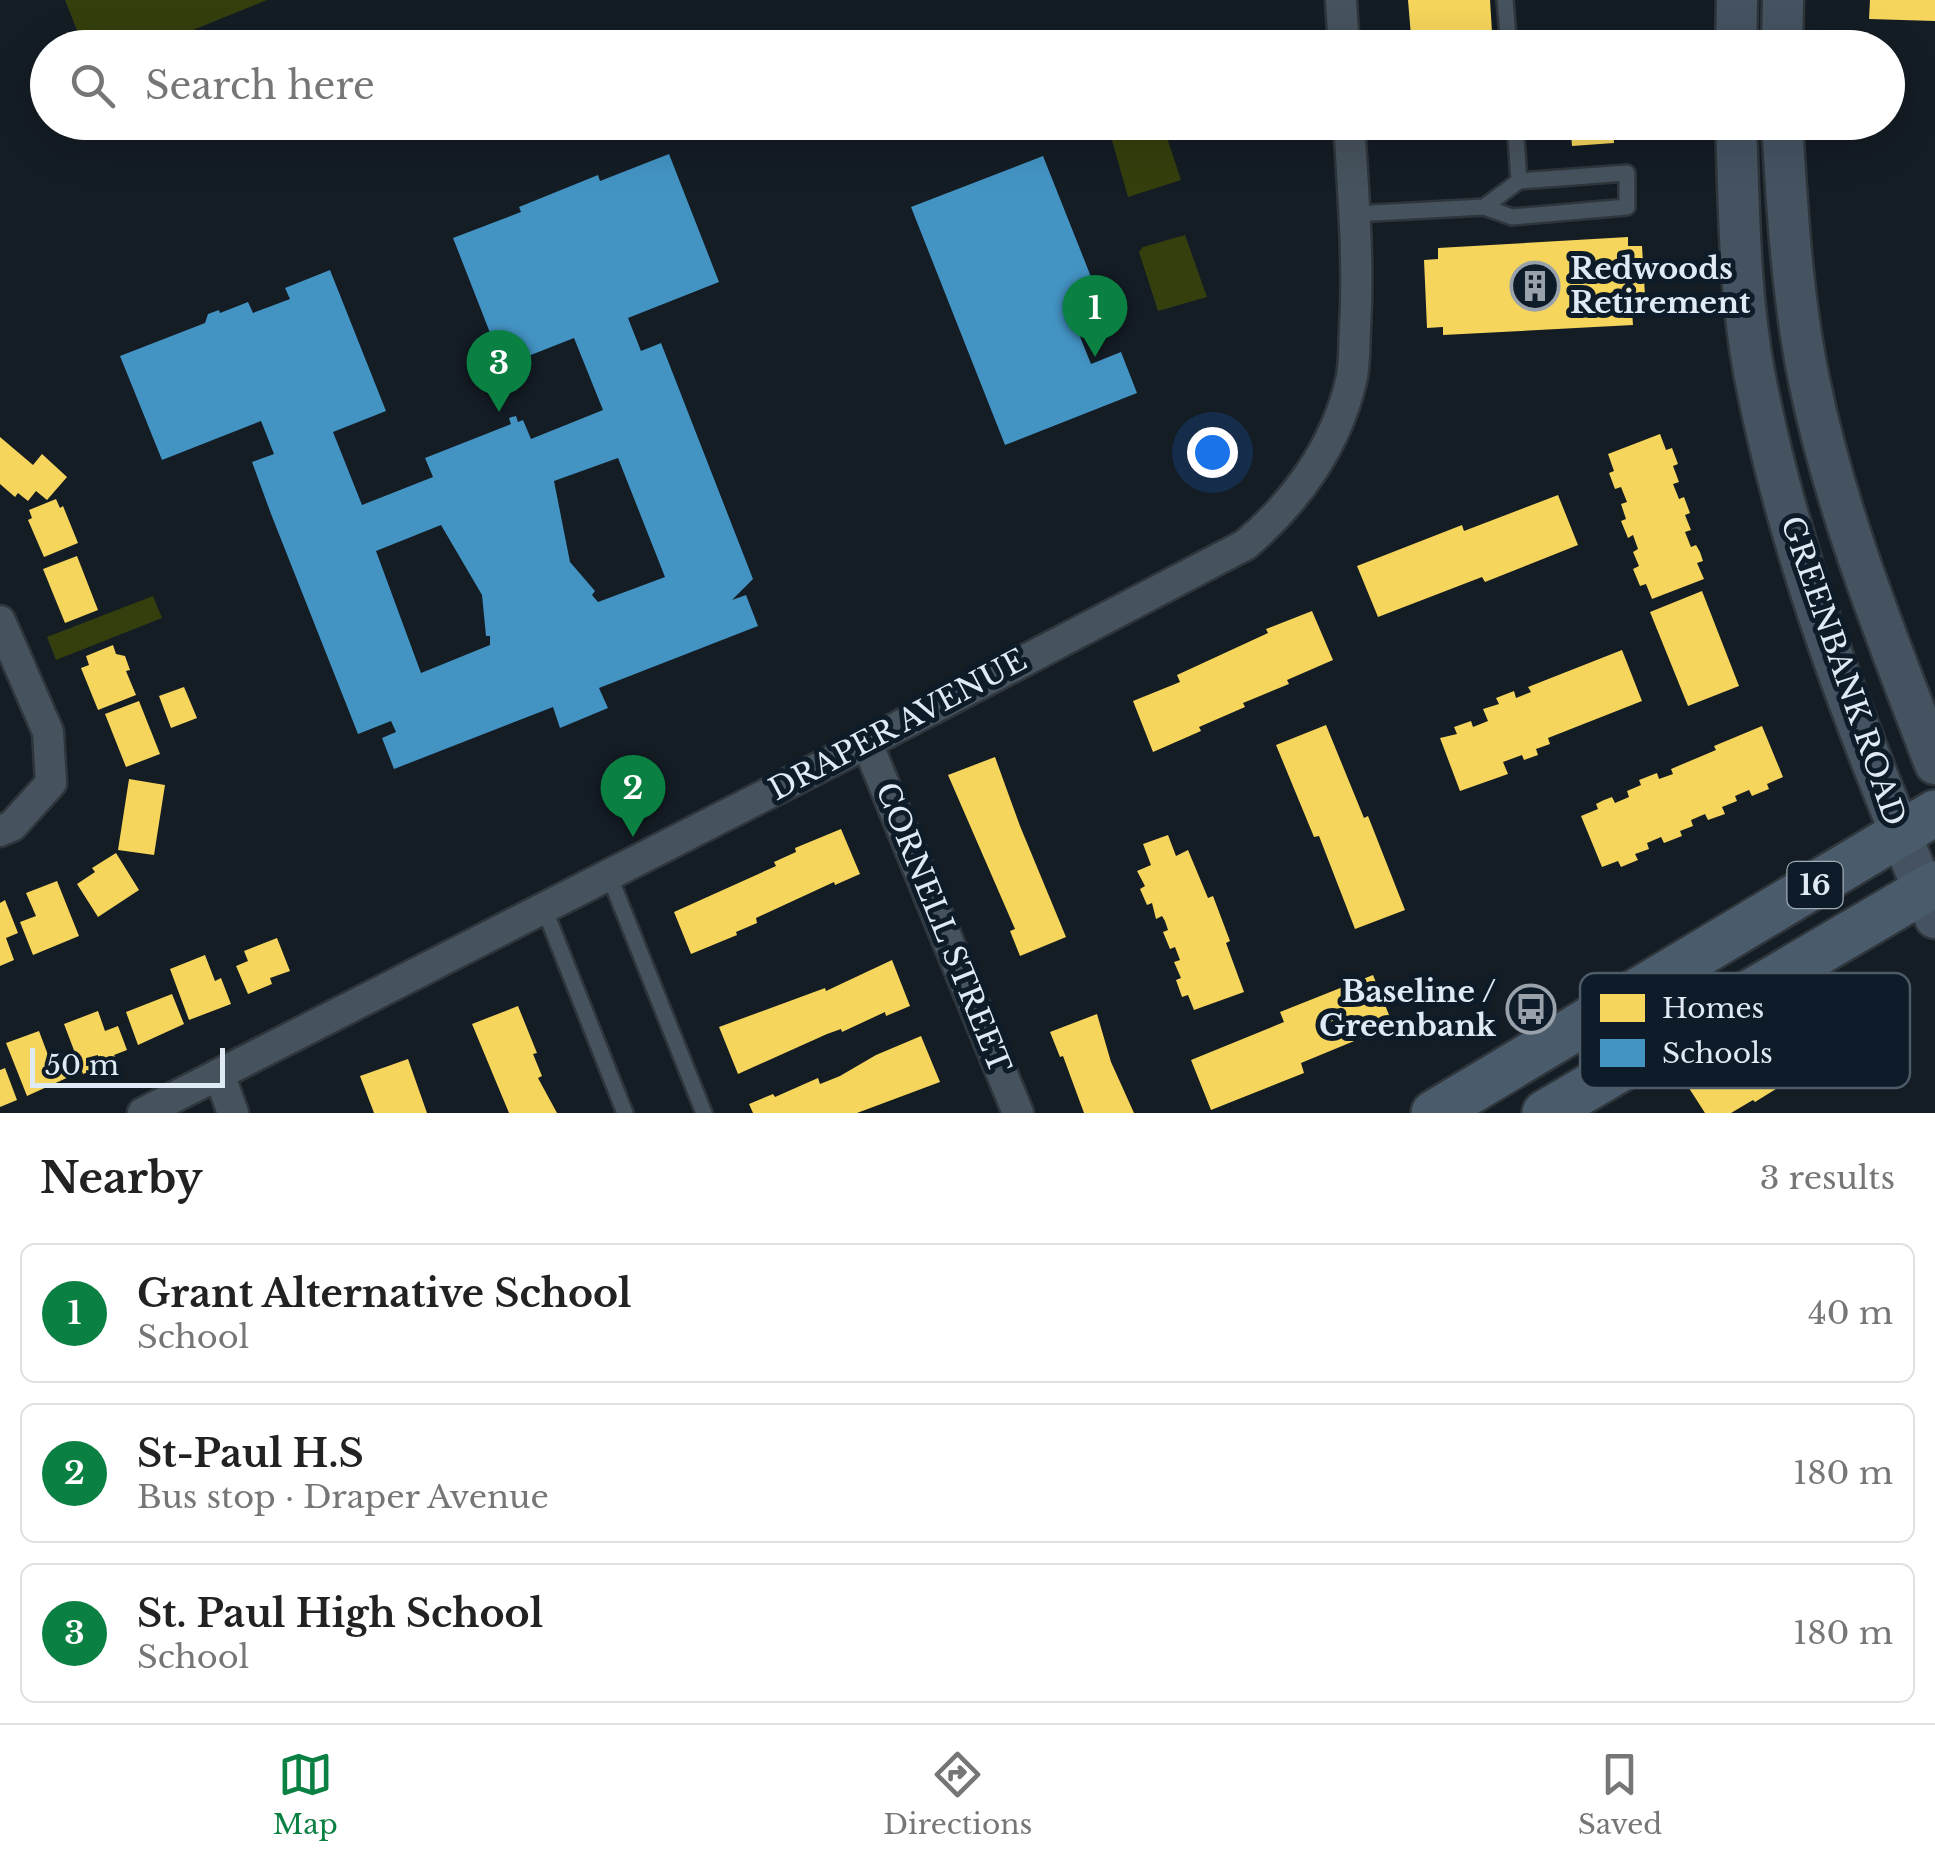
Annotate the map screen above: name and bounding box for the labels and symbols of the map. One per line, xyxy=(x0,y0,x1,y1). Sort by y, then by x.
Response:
place label: Redwoods Retirement xyxy=(1570,250,1751,321)
building icon: Redwoods Retirement xyxy=(1509,260,1561,312)
pin: 1 xyxy=(1062,274,1128,357)
pin: 3 xyxy=(466,330,532,412)
your location xyxy=(1187,427,1238,478)
street label: GREENBANK ROAD xyxy=(1773,511,1914,830)
street label: DRAPER AVENUE xyxy=(763,641,1033,808)
pin: 2 xyxy=(600,754,666,837)
street label: CORNELL STREET xyxy=(868,777,1019,1079)
road number: 16 xyxy=(1788,862,1842,908)
place label: Baseline / Greenbank xyxy=(1319,973,1497,1044)
legend xyxy=(1580,973,1910,1088)
bus stop icon: Baseline / Greenbank xyxy=(1505,983,1557,1035)
text: Homes xyxy=(1662,991,1764,1026)
text: Schools xyxy=(1662,1036,1773,1071)
scale bar xyxy=(30,1043,225,1088)

